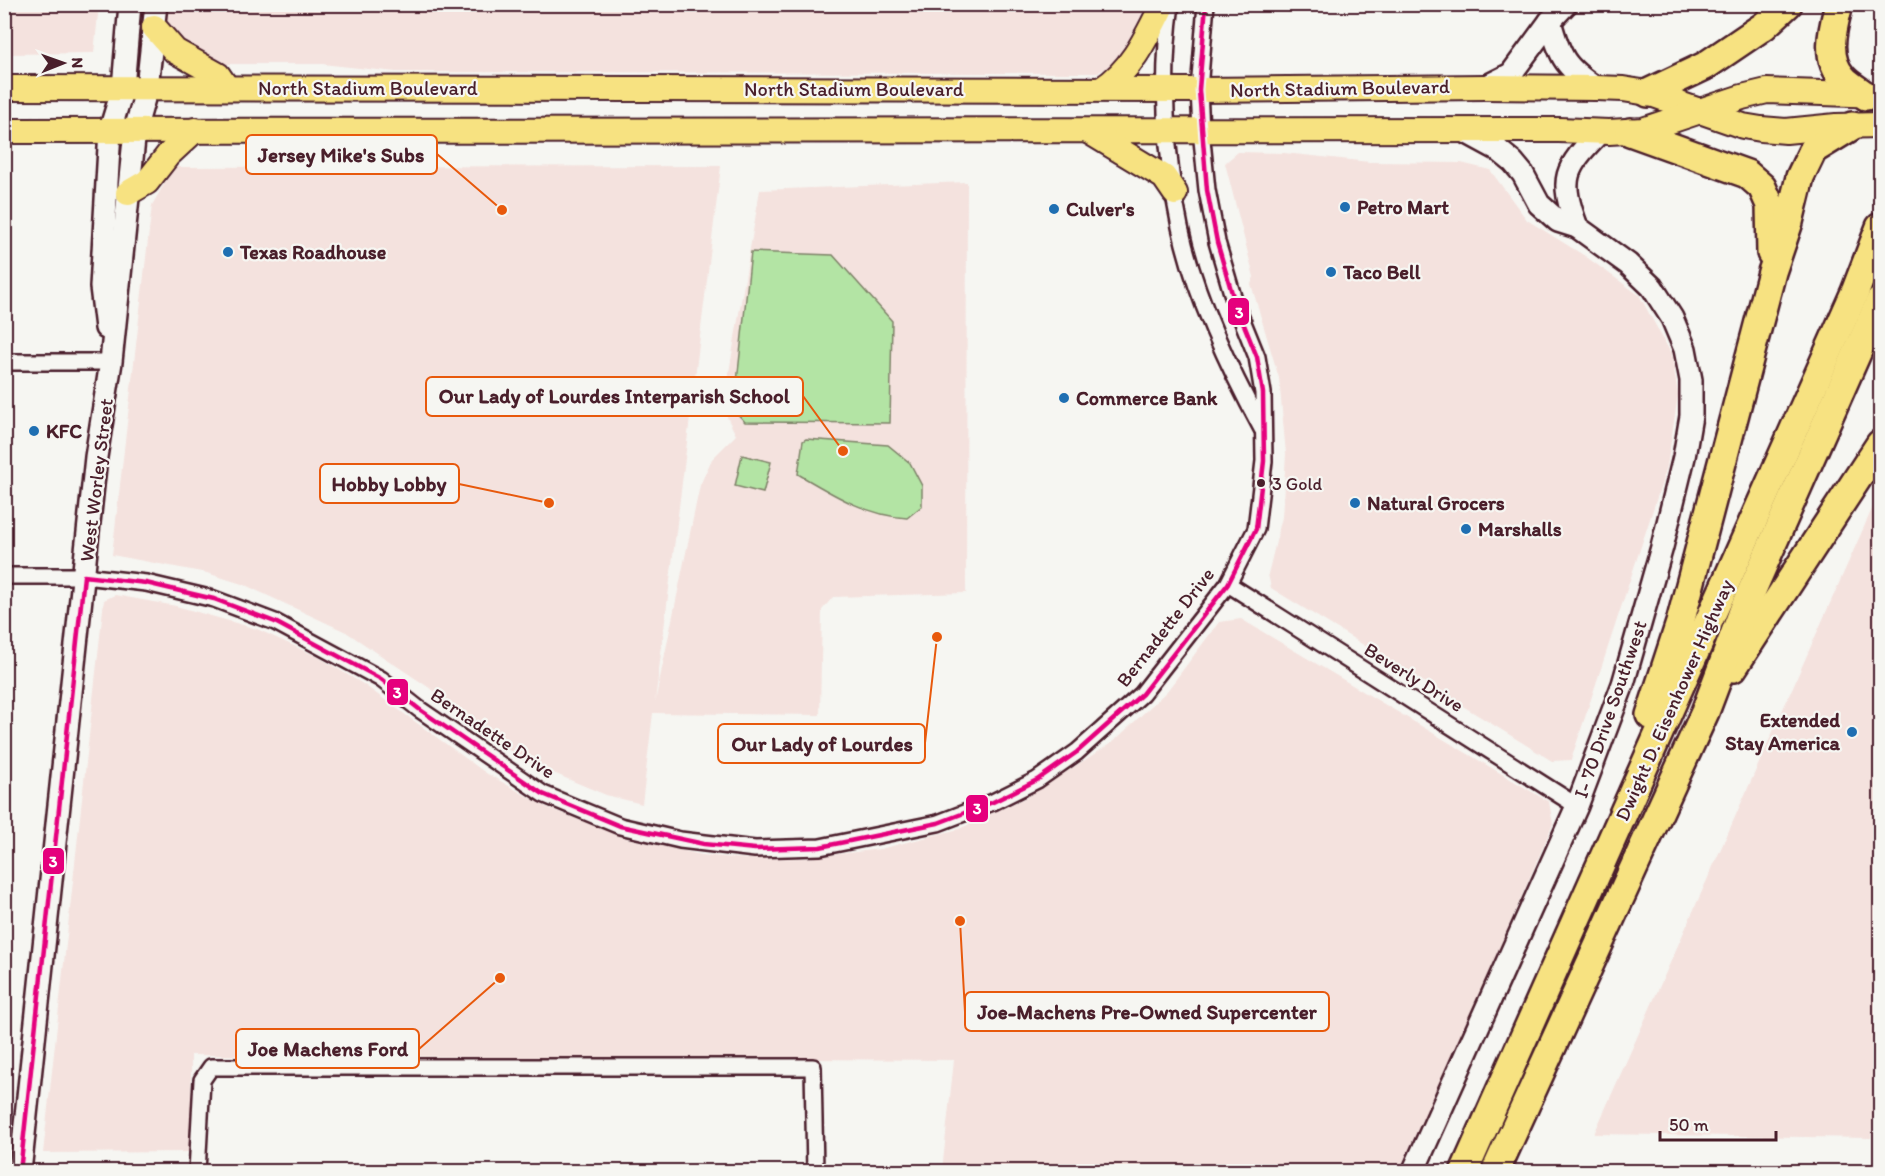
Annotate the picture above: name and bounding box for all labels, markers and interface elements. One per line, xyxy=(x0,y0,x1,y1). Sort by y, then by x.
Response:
north arrow xyxy=(33,33,93,93)
text: N xyxy=(68,57,87,68)
street label: North Stadium Boulevard xyxy=(1230,74,1450,102)
street label: North Stadium Boulevard xyxy=(258,76,478,100)
street label: North Stadium Boulevard xyxy=(744,77,964,101)
callout: Jersey Mike's Subs xyxy=(246,135,437,174)
text: Jersey Mike's Subs xyxy=(257,142,424,168)
place label: Petro Mart xyxy=(1357,195,1450,219)
place label: Culver's xyxy=(1066,197,1135,221)
marker: Petro Mart xyxy=(1338,200,1352,214)
marker: Culver's xyxy=(1047,202,1061,216)
place label: Texas Roadhouse xyxy=(239,240,387,264)
marker: Texas Roadhouse xyxy=(221,245,235,259)
place label: Taco Bell xyxy=(1342,260,1421,284)
marker: Taco Bell xyxy=(1324,265,1338,279)
line badge: 3 xyxy=(1227,297,1250,326)
text: 3 xyxy=(1235,303,1244,322)
callout: Our Lady of Lourdes Interparish School xyxy=(426,377,803,416)
text: Our Lady of Lourdes Interparish School xyxy=(438,383,791,409)
place label: Commerce Bank xyxy=(1076,386,1218,410)
marker: Commerce Bank xyxy=(1057,391,1071,405)
street label: West Worley Street xyxy=(74,396,118,563)
place label: KFC xyxy=(46,419,82,443)
marker: KFC xyxy=(27,424,41,438)
callout: Hobby Lobby xyxy=(320,464,459,503)
text: Hobby Lobby xyxy=(332,471,447,497)
place label: 3 Gold xyxy=(1272,473,1323,495)
marker: 3 Gold xyxy=(1255,477,1267,489)
place label: Natural Grocers xyxy=(1367,491,1505,515)
marker: Natural Grocers xyxy=(1348,496,1362,510)
place label: Marshalls xyxy=(1478,517,1562,541)
marker: Marshalls xyxy=(1459,522,1473,536)
street label: Bernadette Drive xyxy=(1111,563,1219,691)
street label: Dwight D. Eisenhower Highway xyxy=(1610,575,1738,825)
street label: I- 70 Drive Southwest xyxy=(1568,617,1652,801)
street label: Beverly Drive xyxy=(1360,637,1468,717)
line badge: 3 xyxy=(386,678,409,706)
text: 3 xyxy=(393,683,402,702)
street label: Bernadette Drive xyxy=(426,683,560,783)
place label: Extended Stay America xyxy=(1725,708,1841,756)
callout: Our Lady of Lourdes xyxy=(718,724,925,763)
marker: Extended Stay America xyxy=(1845,725,1859,739)
text: Our Lady of Lourdes xyxy=(731,731,913,757)
line badge: 3 xyxy=(965,794,989,823)
text: 3 xyxy=(973,799,982,818)
line badge: 3 xyxy=(42,847,65,875)
text: 3 xyxy=(49,852,58,871)
callout: Joe-Machens Pre-Owned Supercenter xyxy=(965,992,1329,1031)
text: Joe-Machens Pre-Owned Supercenter xyxy=(976,999,1318,1025)
callout: Joe Machens Ford xyxy=(236,1029,419,1068)
text: Joe Machens Ford xyxy=(247,1036,409,1061)
scale bar xyxy=(1660,1104,1776,1142)
text: 50 m xyxy=(1669,1114,1709,1136)

